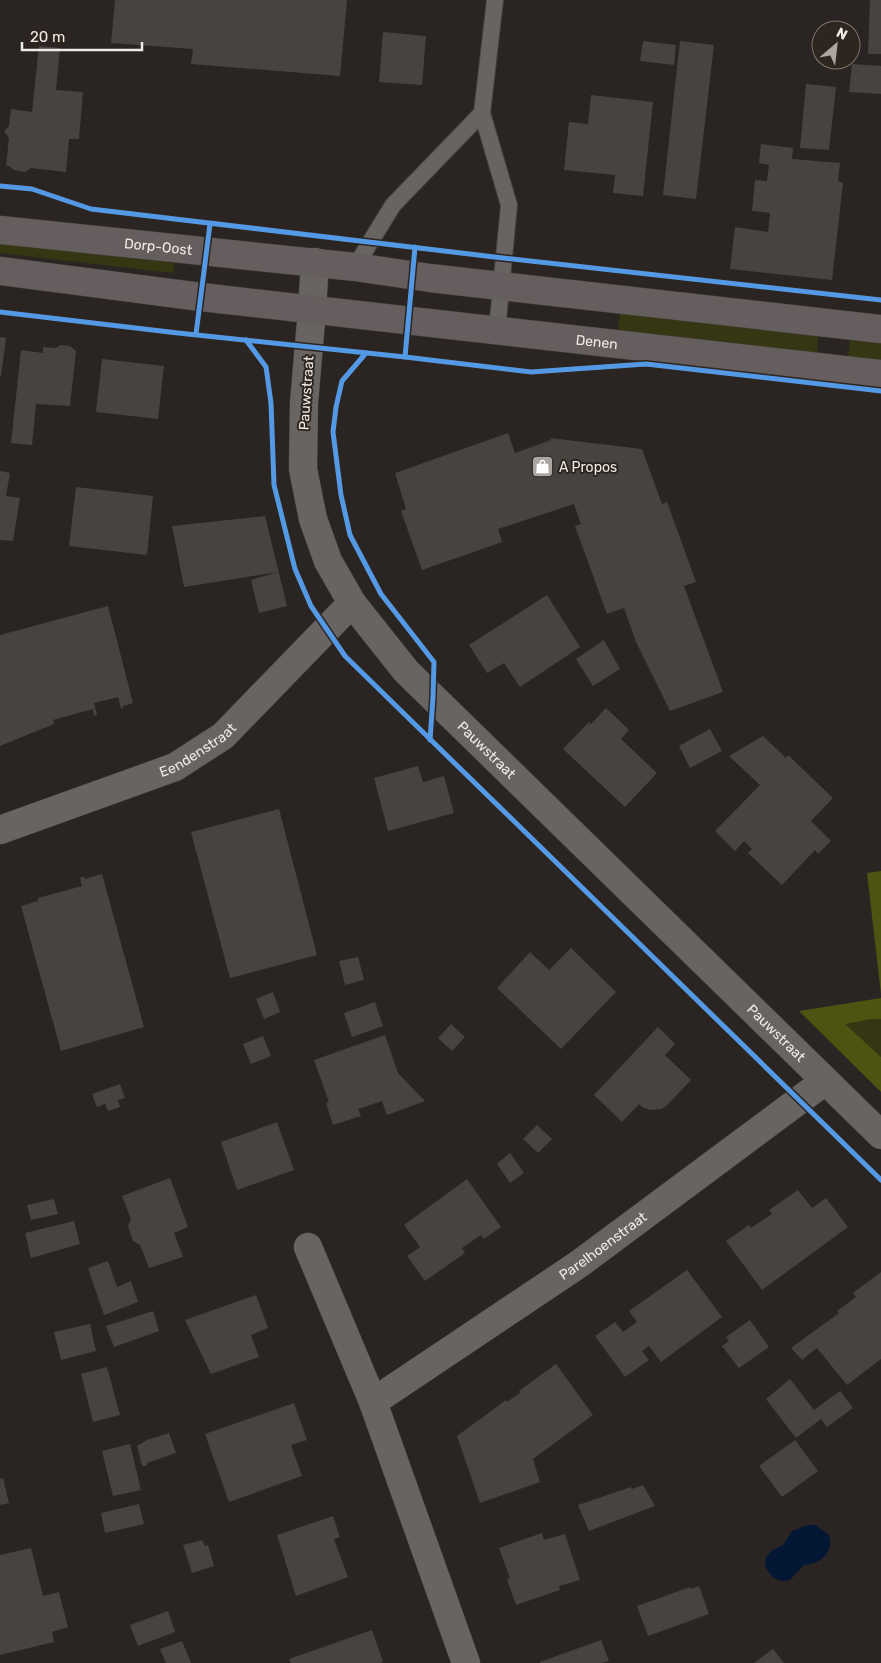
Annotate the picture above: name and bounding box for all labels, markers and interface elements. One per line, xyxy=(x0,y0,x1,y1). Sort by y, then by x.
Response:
scale bar xyxy=(22,20,142,52)
north arrow xyxy=(811,20,861,70)
text: N xyxy=(833,24,850,44)
text: 20 m xyxy=(30,28,65,46)
street label: Dorp-Oost xyxy=(123,235,193,259)
street label: Denen xyxy=(575,331,619,353)
street label: Pauwstraat xyxy=(295,355,318,431)
shop icon: A Propos xyxy=(531,455,555,479)
place label: A Propos xyxy=(559,459,617,476)
street label: Pauwstraat xyxy=(454,718,519,783)
street label: Eendenstraat xyxy=(157,719,240,781)
street label: Pauwstraat xyxy=(743,1001,809,1066)
street label: Parelhoenstraat xyxy=(556,1208,651,1284)

